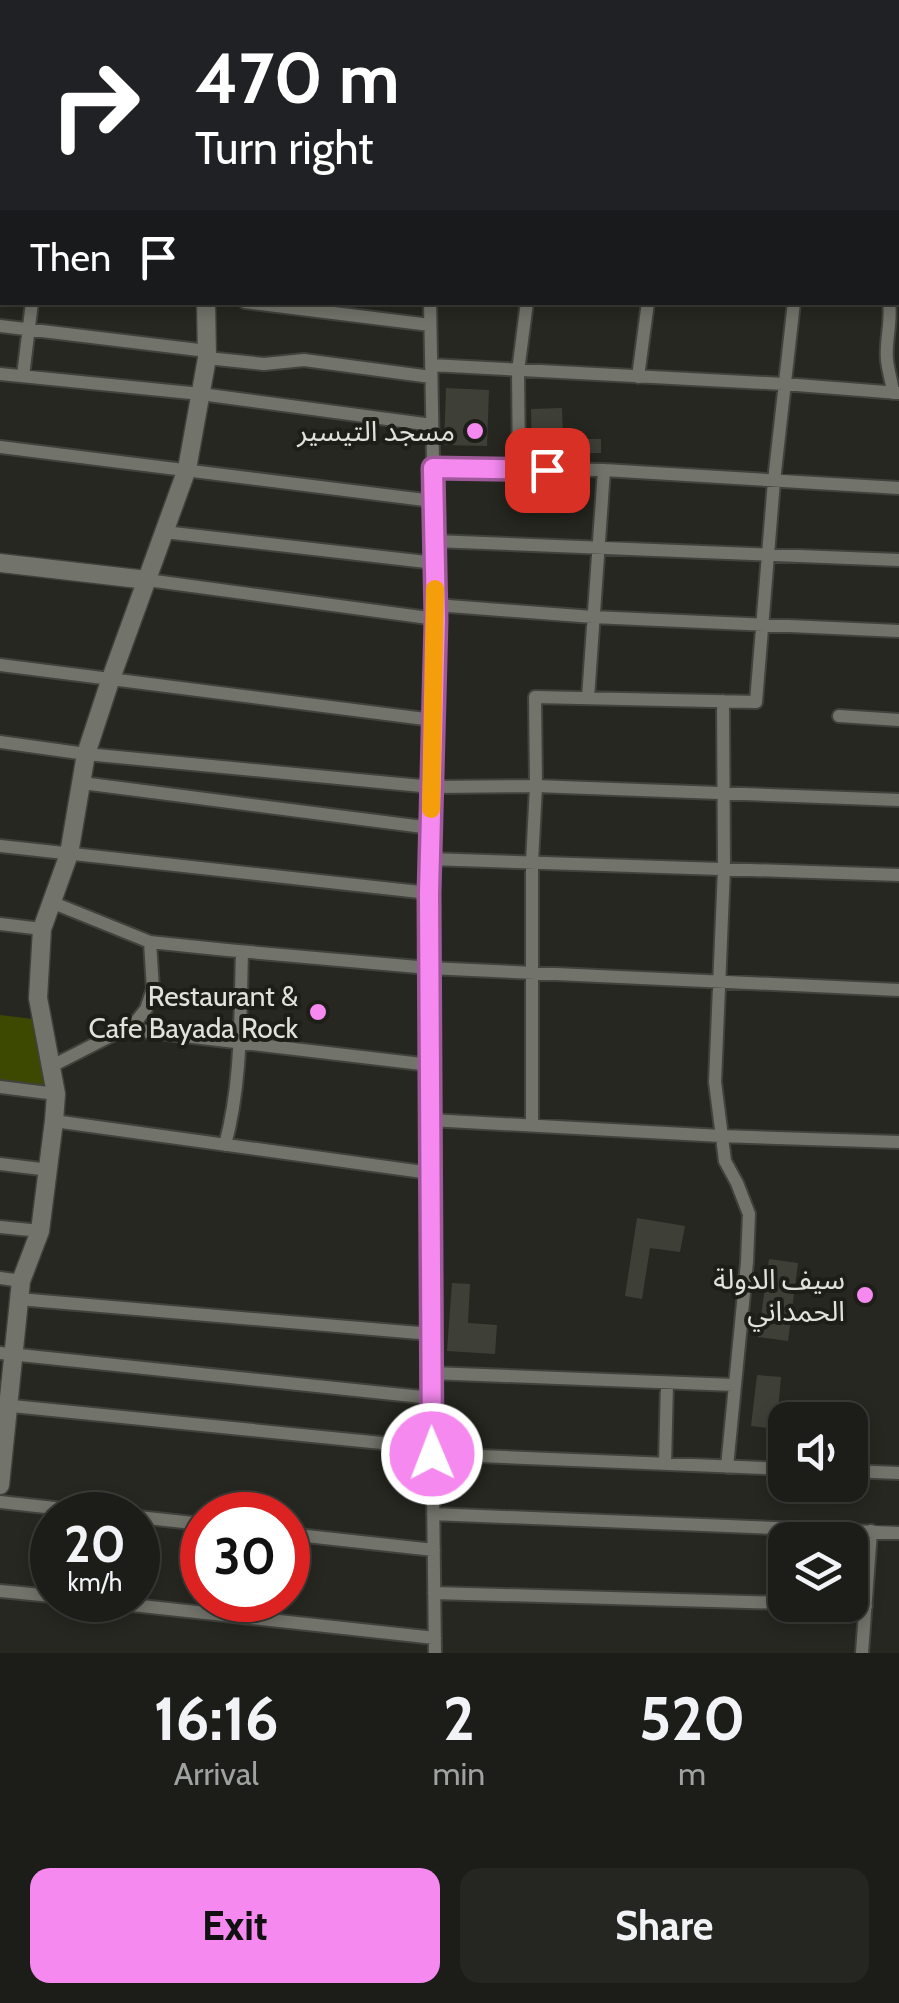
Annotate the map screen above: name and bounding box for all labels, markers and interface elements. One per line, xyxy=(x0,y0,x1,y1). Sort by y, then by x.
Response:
text: 470 m xyxy=(195,35,400,121)
icon: right xyxy=(30,40,160,170)
text: Turn right xyxy=(195,121,374,175)
icon: arrive xyxy=(131,230,186,285)
text: Then xyxy=(30,234,111,281)
place label: مسجد التيسير xyxy=(296,414,455,448)
marker: مسجد التيسير xyxy=(464,420,486,442)
pin xyxy=(505,428,590,513)
icon: arrive xyxy=(520,443,575,498)
place label: Restaurant & Cafe Bayada Rock xyxy=(89,979,298,1045)
marker: Restaurant & Cafe Bayada Rock xyxy=(307,1001,329,1023)
place label: سيف الدولة الحمداني xyxy=(713,1262,845,1332)
marker: سيف الدولة الحمداني xyxy=(854,1284,876,1306)
position arrow xyxy=(380,1402,484,1506)
map controls xyxy=(768,1402,868,1622)
button: sound xyxy=(768,1402,868,1502)
speed limit sign: 30 xyxy=(180,1492,310,1622)
text: 20 xyxy=(64,1514,126,1575)
button: layers xyxy=(768,1522,868,1622)
text: km/h xyxy=(68,1567,122,1597)
text: 16:16 xyxy=(154,1682,279,1755)
text: 2 xyxy=(443,1682,475,1755)
text: 520 xyxy=(639,1682,745,1755)
text: Arrival xyxy=(174,1754,259,1793)
text: min xyxy=(432,1754,485,1793)
text: m xyxy=(678,1754,706,1793)
button: Exit xyxy=(30,1868,440,1983)
button: Share xyxy=(460,1868,869,1983)

